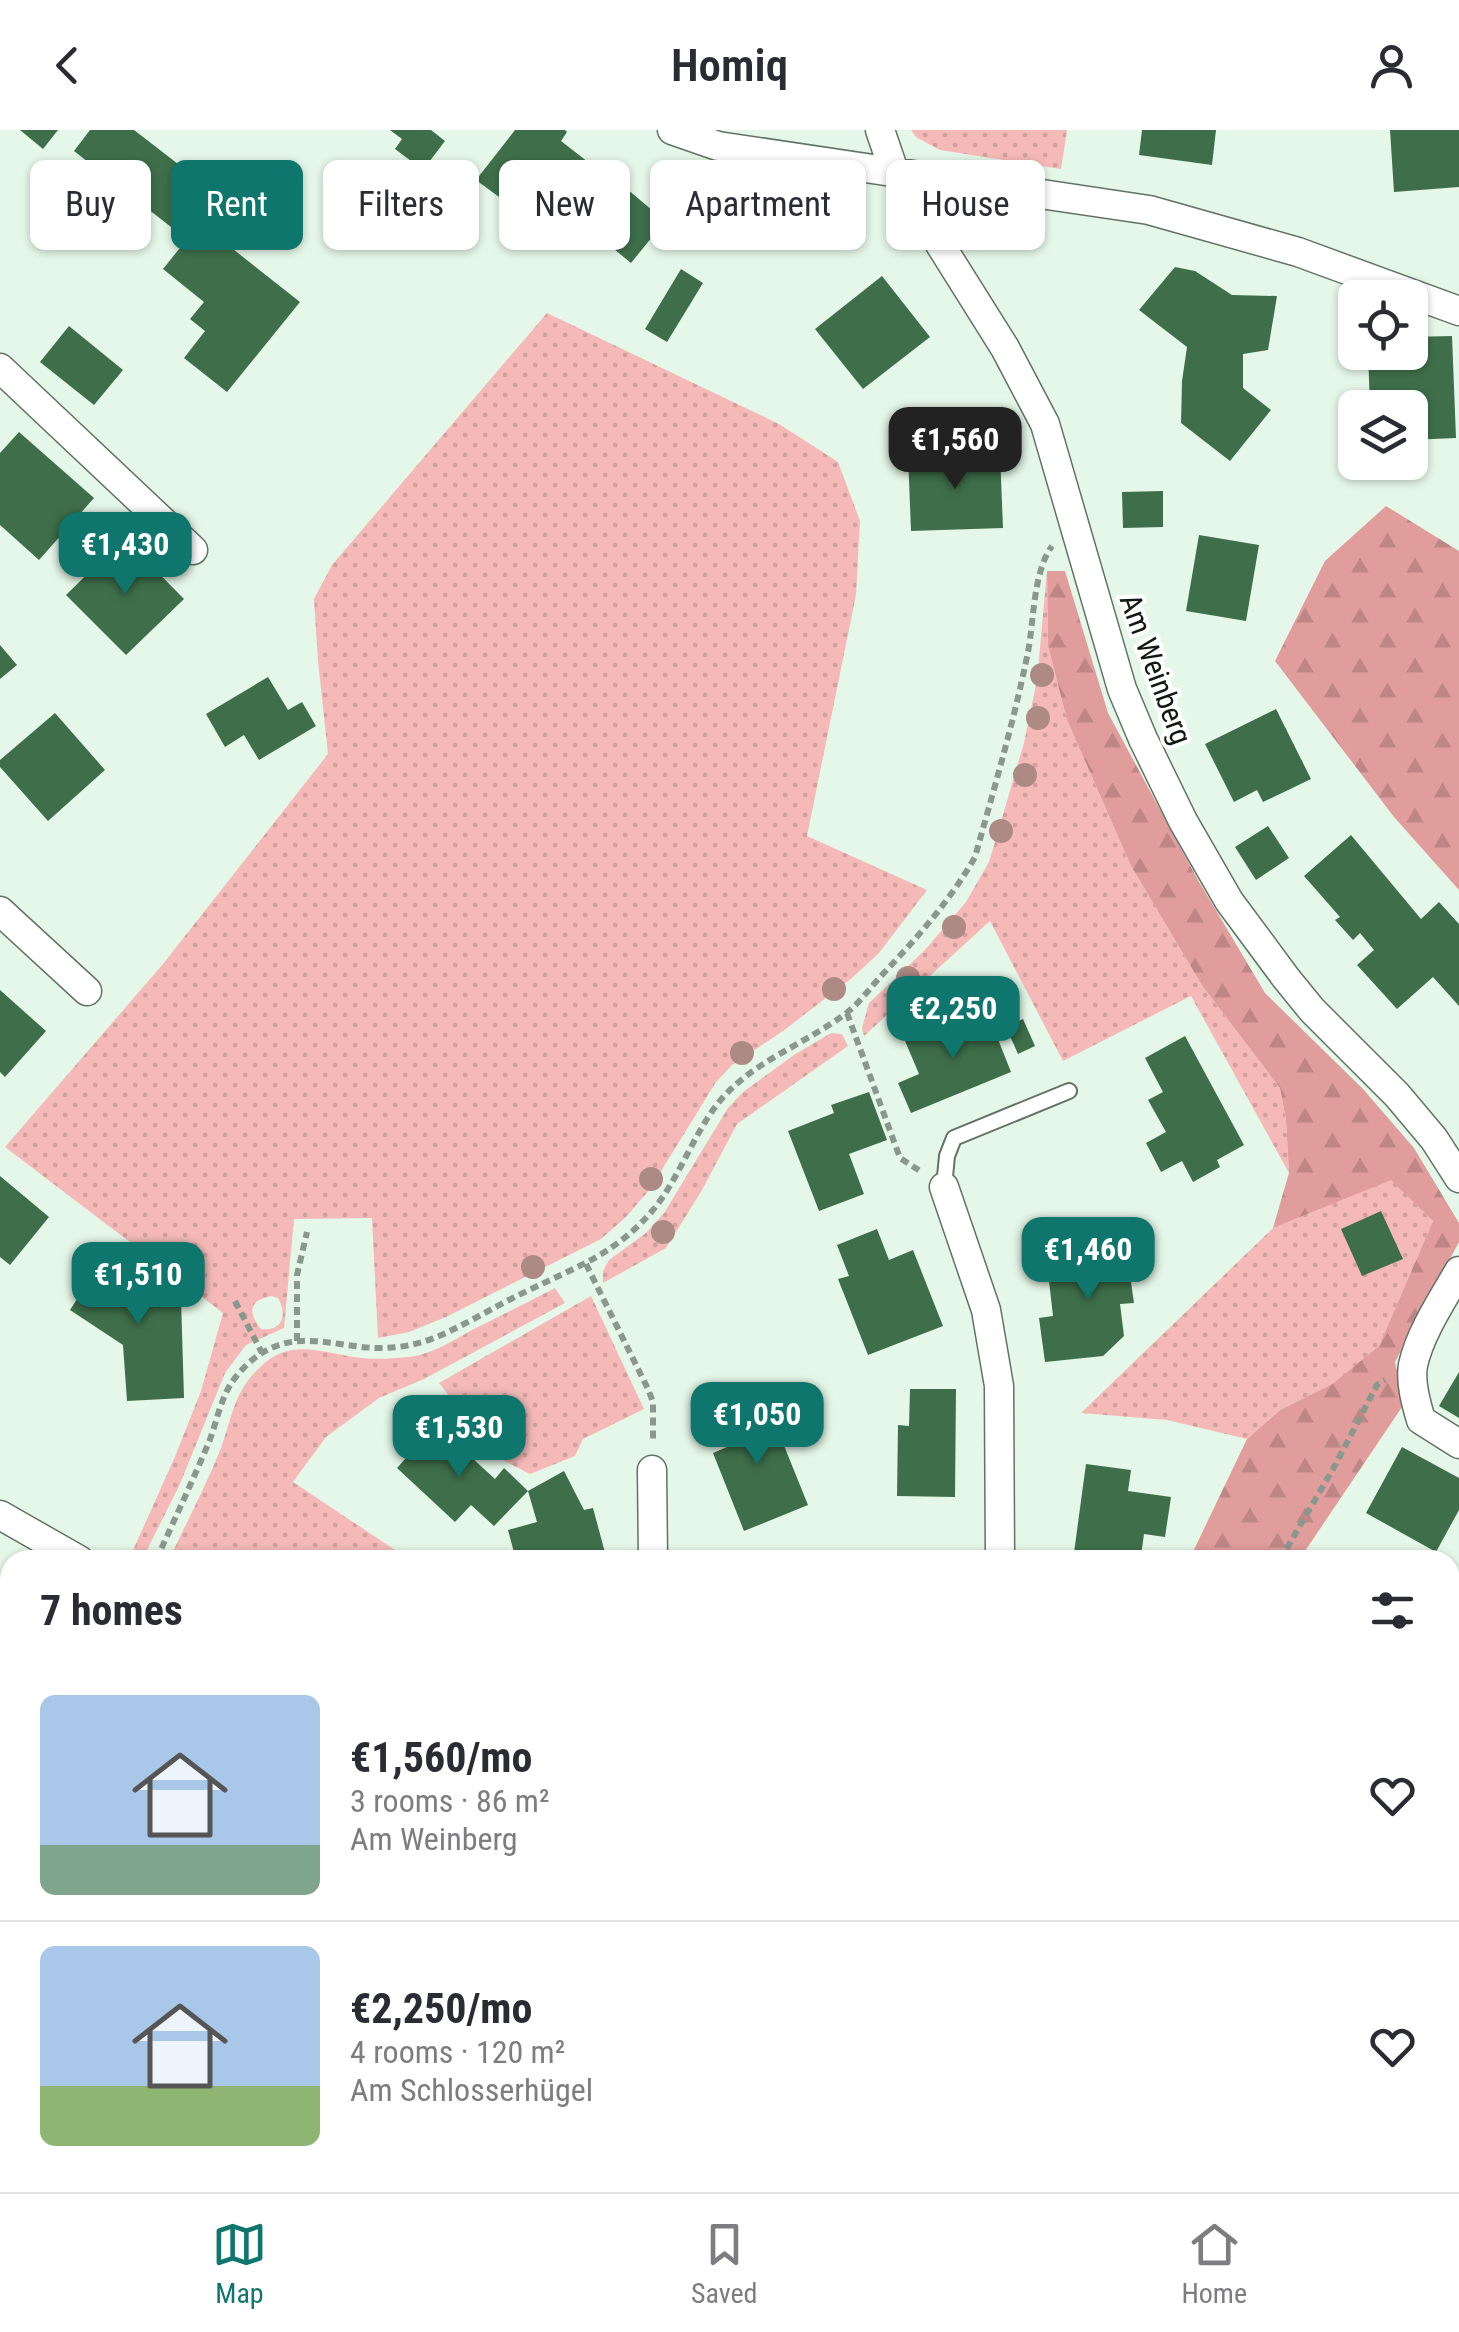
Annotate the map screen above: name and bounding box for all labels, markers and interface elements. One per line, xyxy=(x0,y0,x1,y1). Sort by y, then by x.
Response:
icon: back xyxy=(40,38,95,93)
icon: person xyxy=(1364,38,1419,93)
text: Homiq xyxy=(671,39,788,92)
chip: Buy xyxy=(30,160,151,250)
chip: Rent xyxy=(171,160,303,250)
chip: Filters xyxy=(323,160,479,250)
chip: New xyxy=(499,160,630,250)
chip: Apartment xyxy=(650,160,866,250)
chip: House xyxy=(886,160,1045,250)
map controls xyxy=(1338,280,1428,480)
button: locate xyxy=(1338,280,1428,370)
button: layers xyxy=(1338,390,1428,480)
pin: €1,560 xyxy=(874,407,1036,492)
text: €1,560 xyxy=(911,420,999,458)
pin: €1,430 xyxy=(44,512,206,597)
text: €1,430 xyxy=(81,525,169,563)
street label: Am Weinberg xyxy=(1113,589,1199,749)
pin: €2,250 xyxy=(872,976,1034,1061)
text: €2,250 xyxy=(909,989,997,1027)
pin: €1,460 xyxy=(1007,1217,1169,1302)
text: €1,460 xyxy=(1044,1230,1132,1268)
pin: €1,510 xyxy=(57,1242,219,1327)
text: €1,510 xyxy=(94,1255,182,1293)
pin: €1,050 xyxy=(676,1382,838,1467)
pin: €1,530 xyxy=(378,1395,540,1480)
text: €1,050 xyxy=(713,1395,801,1433)
text: €1,530 xyxy=(415,1408,503,1446)
icon: filters xyxy=(1365,1583,1420,1638)
text: 7 homes xyxy=(40,1586,183,1635)
text: €1,560/mo xyxy=(350,1733,532,1782)
icon: home xyxy=(120,1735,240,1855)
icon: heart xyxy=(1365,1768,1420,1823)
text: 3 rooms · 86 m² xyxy=(350,1782,549,1820)
text: Am Weinberg xyxy=(350,1820,518,1858)
text: €2,250/mo xyxy=(350,1984,532,2033)
icon: home xyxy=(120,1986,240,2106)
icon: heart xyxy=(1365,2019,1420,2074)
text: 4 rooms · 120 m² xyxy=(350,2033,565,2071)
text: Am Schlosserhügel xyxy=(350,2071,593,2109)
tab: Map xyxy=(212,2217,267,2310)
tab: Saved xyxy=(691,2217,757,2310)
tab: Home xyxy=(1181,2217,1247,2310)

